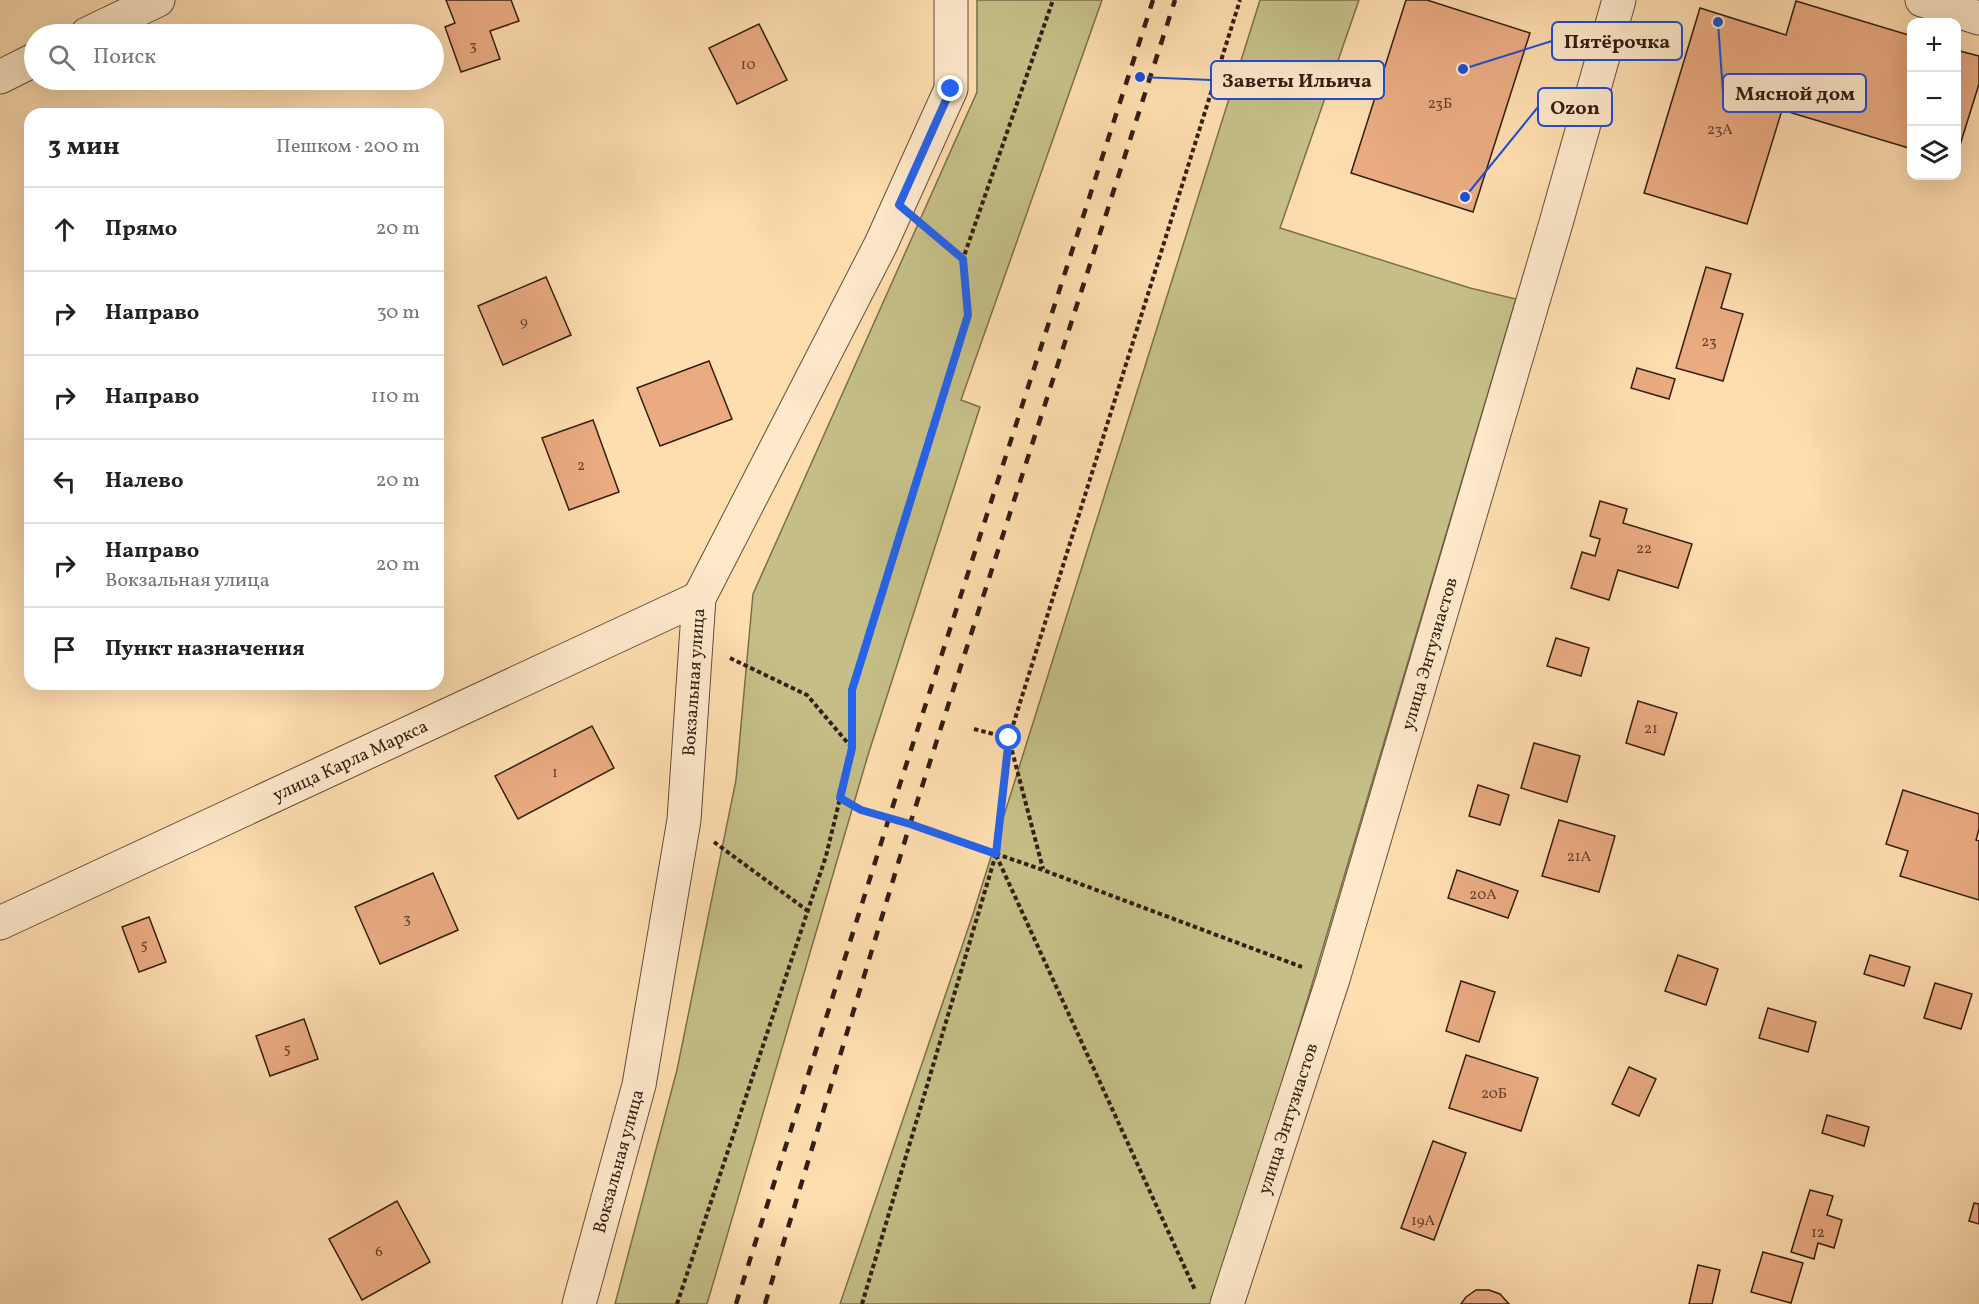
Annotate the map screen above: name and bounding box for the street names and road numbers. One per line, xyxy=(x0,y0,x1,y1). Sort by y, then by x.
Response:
street label: улица Энтузиастов xyxy=(1396,575,1465,733)
street label: Вокзальная улица xyxy=(677,607,712,757)
street label: улица Карла Маркса xyxy=(269,715,433,809)
street label: улица Энтузиастов xyxy=(1252,1040,1325,1198)
street label: Вокзальная улица xyxy=(588,1087,651,1236)

